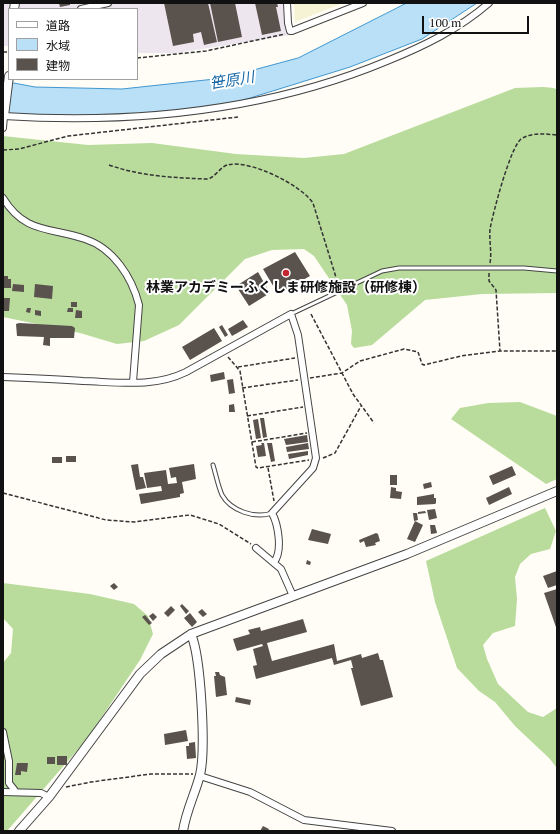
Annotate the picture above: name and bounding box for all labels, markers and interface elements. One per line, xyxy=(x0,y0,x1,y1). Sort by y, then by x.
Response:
legend xyxy=(8,8,138,80)
scale bar xyxy=(424,8,531,34)
text: 100 m xyxy=(429,15,461,30)
text: 道路 xyxy=(46,18,70,33)
text: 水域 xyxy=(46,38,70,53)
text: 建物 xyxy=(46,58,70,73)
water label: 笹原川 xyxy=(208,69,256,93)
marker: 林業アカデミーふくしま研修施設（研修棟） xyxy=(281,268,291,278)
place label: 林業アカデミーふくしま研修施設（研修棟） xyxy=(146,280,426,296)

